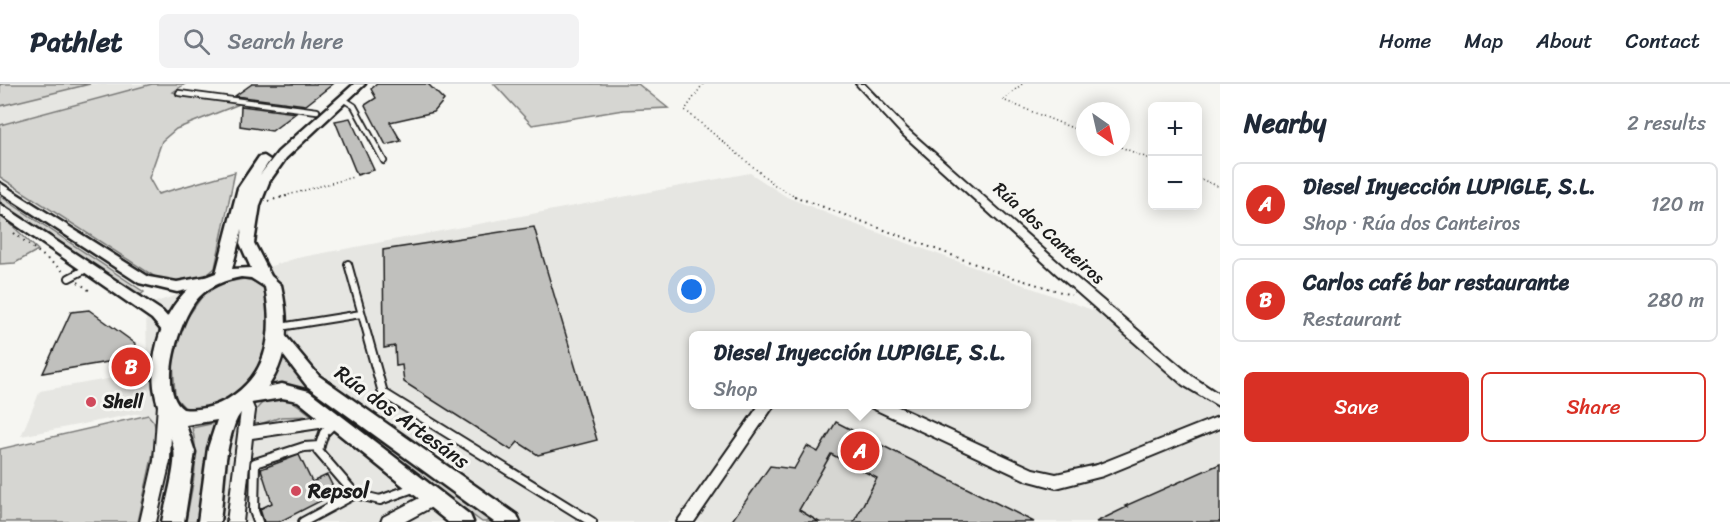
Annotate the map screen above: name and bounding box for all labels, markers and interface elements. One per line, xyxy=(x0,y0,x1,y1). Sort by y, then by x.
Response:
search box xyxy=(159,14,579,68)
text: Pathlet xyxy=(30,17,123,66)
text: Search here xyxy=(228,22,343,61)
text: Home xyxy=(1379,22,1431,60)
text: Map xyxy=(1464,22,1503,60)
text: About xyxy=(1536,22,1593,60)
text: Contact xyxy=(1626,22,1700,60)
icon: search xyxy=(180,25,213,58)
text: Nearby xyxy=(1244,100,1326,146)
north arrow xyxy=(1076,102,1130,156)
map controls xyxy=(1148,102,1202,210)
button: + xyxy=(1148,102,1202,156)
text: 2 results xyxy=(1627,106,1706,141)
button: − xyxy=(1148,156,1202,210)
text: Diesel Inyección LUPIGLE, S.L. xyxy=(1303,167,1596,206)
street label: Rúa dos Canteiros xyxy=(986,174,1113,293)
text: A xyxy=(1259,187,1272,222)
text: 120 m xyxy=(1651,187,1704,222)
text: Shop · Rúa dos Canteiros xyxy=(1303,206,1520,241)
text: Carlos café bar restaurante xyxy=(1303,263,1569,302)
your location xyxy=(677,275,706,304)
text: B xyxy=(1259,283,1272,318)
text: 280 m xyxy=(1647,283,1704,318)
text: Restaurant xyxy=(1303,302,1402,337)
popup xyxy=(689,331,1031,409)
text: Diesel Inyección LUPIGLE, S.L. xyxy=(714,333,1006,372)
pin: B xyxy=(112,344,150,390)
street label: Rúa dos Artesáns xyxy=(326,355,478,480)
text: Shop xyxy=(714,372,757,407)
button: Save xyxy=(1244,372,1469,442)
button: Share xyxy=(1481,372,1706,442)
place label: Shell xyxy=(102,386,144,418)
marker: Shell xyxy=(84,395,98,409)
pin: A xyxy=(840,428,880,473)
place label: Repsol xyxy=(307,472,370,510)
marker: Repsol xyxy=(289,484,303,498)

